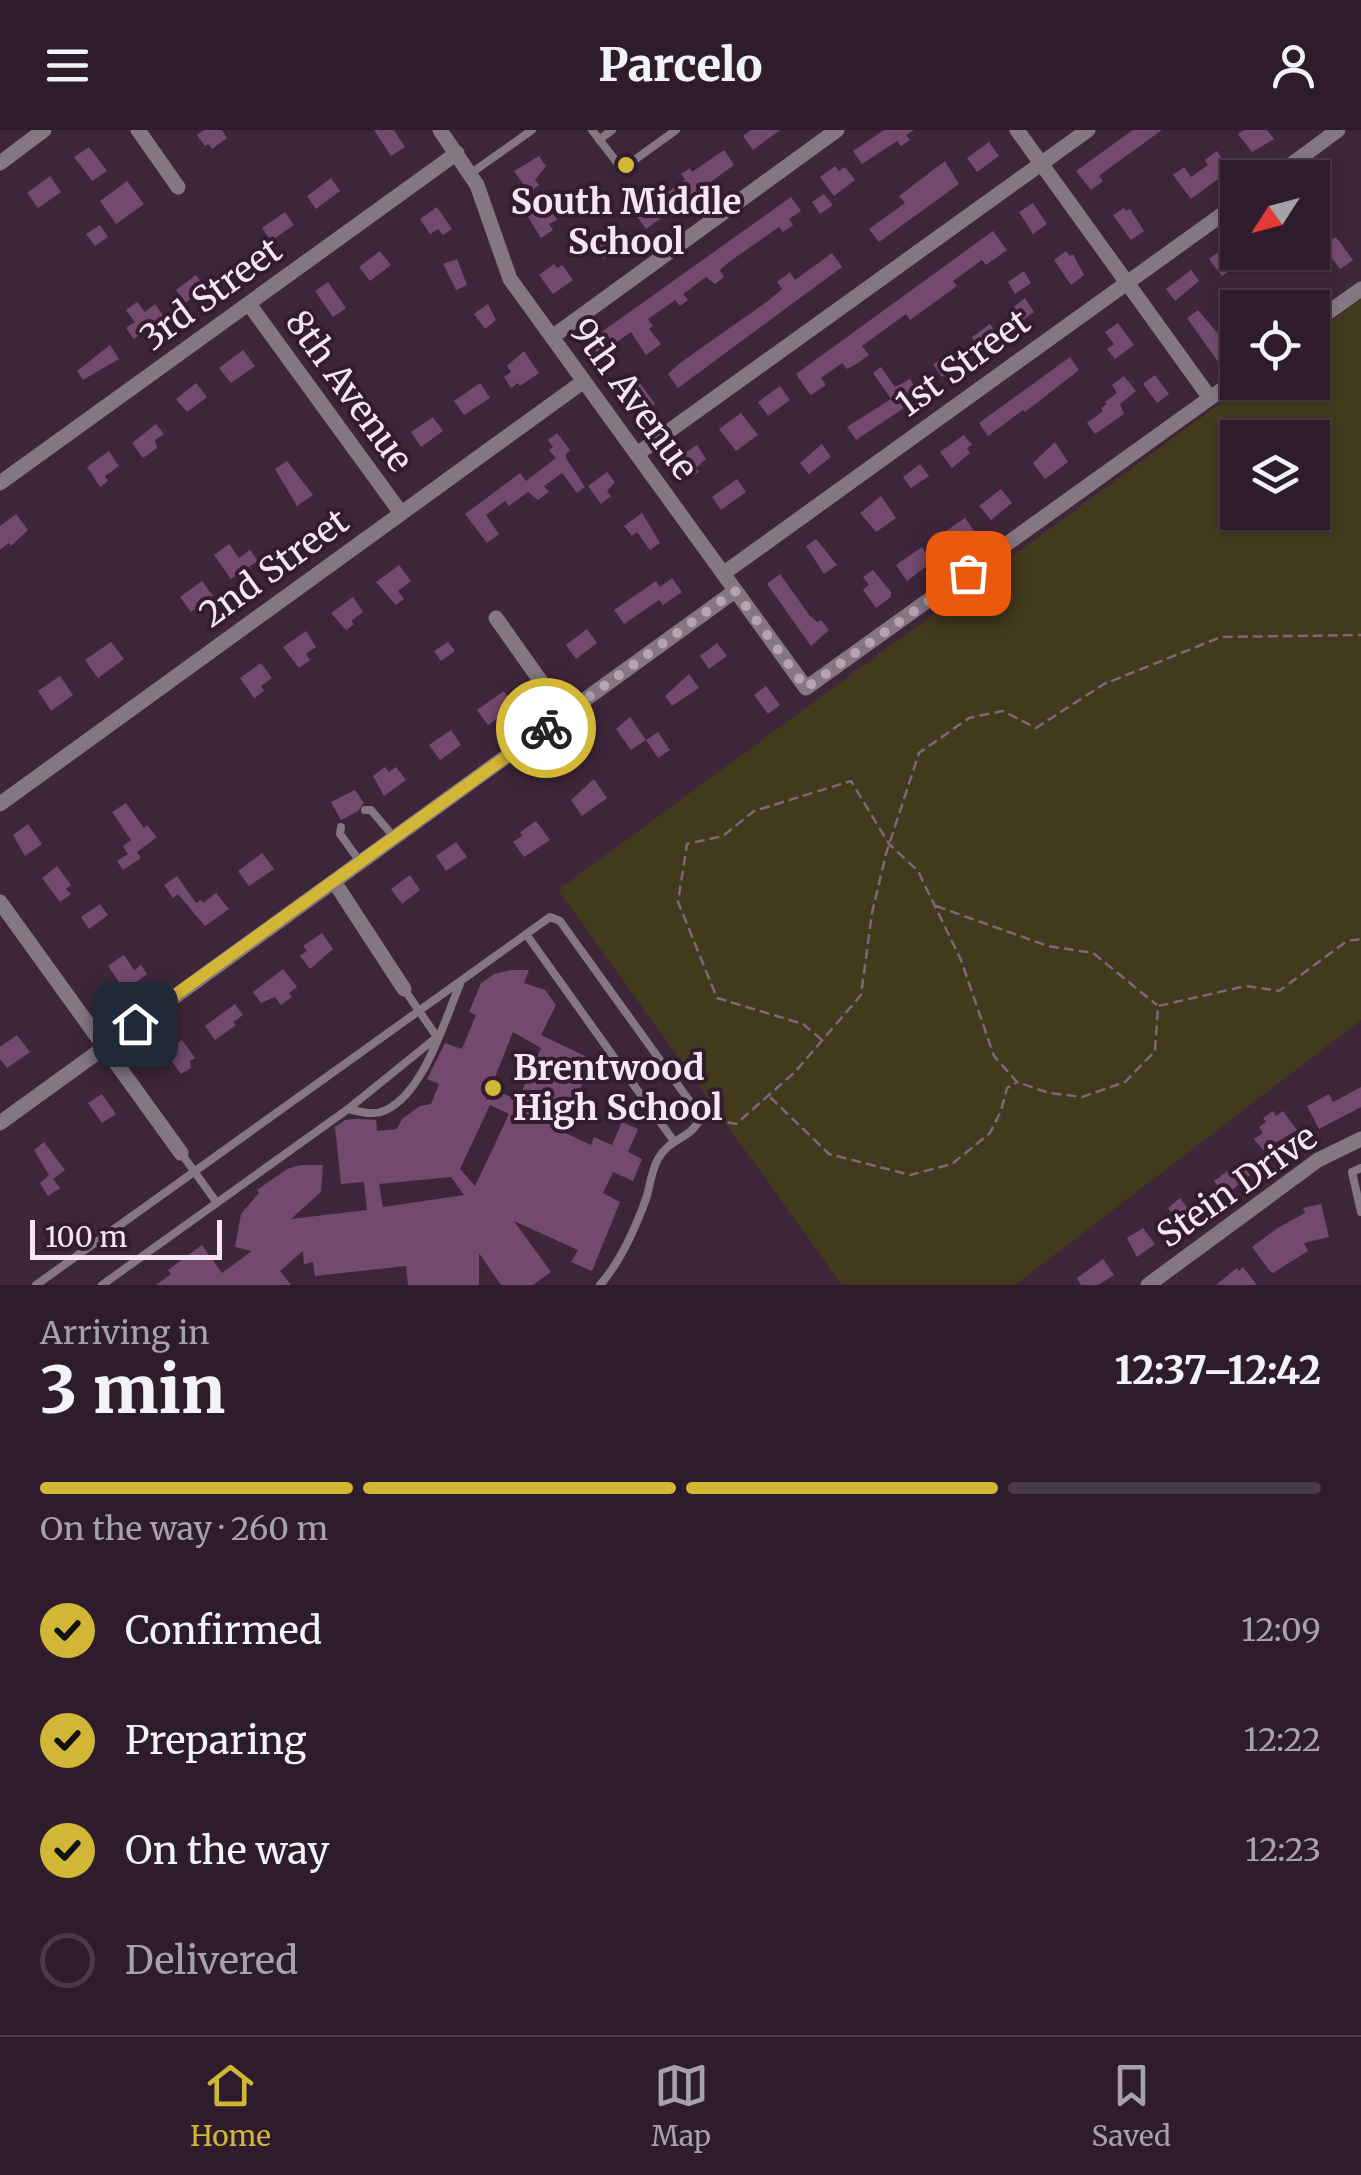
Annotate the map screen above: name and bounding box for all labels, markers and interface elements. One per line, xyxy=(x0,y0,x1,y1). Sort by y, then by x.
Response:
text: Parcelo xyxy=(598,37,763,93)
icon: menu xyxy=(40,38,95,93)
icon: person xyxy=(1266,38,1321,93)
marker: South Middle School xyxy=(615,154,637,176)
north arrow xyxy=(1220,160,1330,270)
map controls xyxy=(1220,160,1330,530)
place label: South Middle School xyxy=(510,180,742,264)
street label: 3rd Street xyxy=(132,228,290,360)
button: locate xyxy=(1220,290,1330,400)
street label: 1st Street xyxy=(887,299,1039,426)
street label: 8th Avenue xyxy=(276,302,422,480)
street label: 9th Avenue xyxy=(561,310,707,488)
button: layers xyxy=(1220,420,1330,530)
street label: 2nd Street xyxy=(191,499,357,637)
pin xyxy=(926,531,1011,616)
icon: bag xyxy=(941,546,996,601)
courier xyxy=(496,678,596,778)
icon: bike xyxy=(519,701,574,756)
pin xyxy=(93,982,178,1067)
icon: home xyxy=(108,997,163,1052)
place label: Brentwood High School xyxy=(513,1046,723,1130)
marker: Brentwood High School xyxy=(482,1077,504,1099)
street label: Stein Drive xyxy=(1148,1115,1326,1257)
scale bar xyxy=(30,1215,222,1260)
text: 100 m xyxy=(45,1219,127,1255)
text: Arriving in xyxy=(40,1313,209,1353)
text: 12:37–12:42 xyxy=(1115,1347,1321,1394)
text: 3 min xyxy=(40,1349,225,1431)
text: On the way · 260 m xyxy=(40,1509,328,1549)
icon: check xyxy=(40,1603,95,1658)
text: Confirmed xyxy=(125,1607,322,1654)
text: 12:09 xyxy=(1241,1610,1321,1650)
icon: check xyxy=(40,1713,95,1768)
text: Preparing xyxy=(125,1717,307,1764)
text: 12:22 xyxy=(1244,1720,1321,1760)
icon: check xyxy=(40,1823,95,1878)
text: On the way xyxy=(125,1827,329,1874)
text: 12:23 xyxy=(1245,1830,1321,1870)
text: Delivered xyxy=(125,1937,298,1984)
tab: Home xyxy=(190,2058,271,2154)
tab: Map xyxy=(651,2058,711,2154)
tab: Saved xyxy=(1091,2058,1171,2154)

